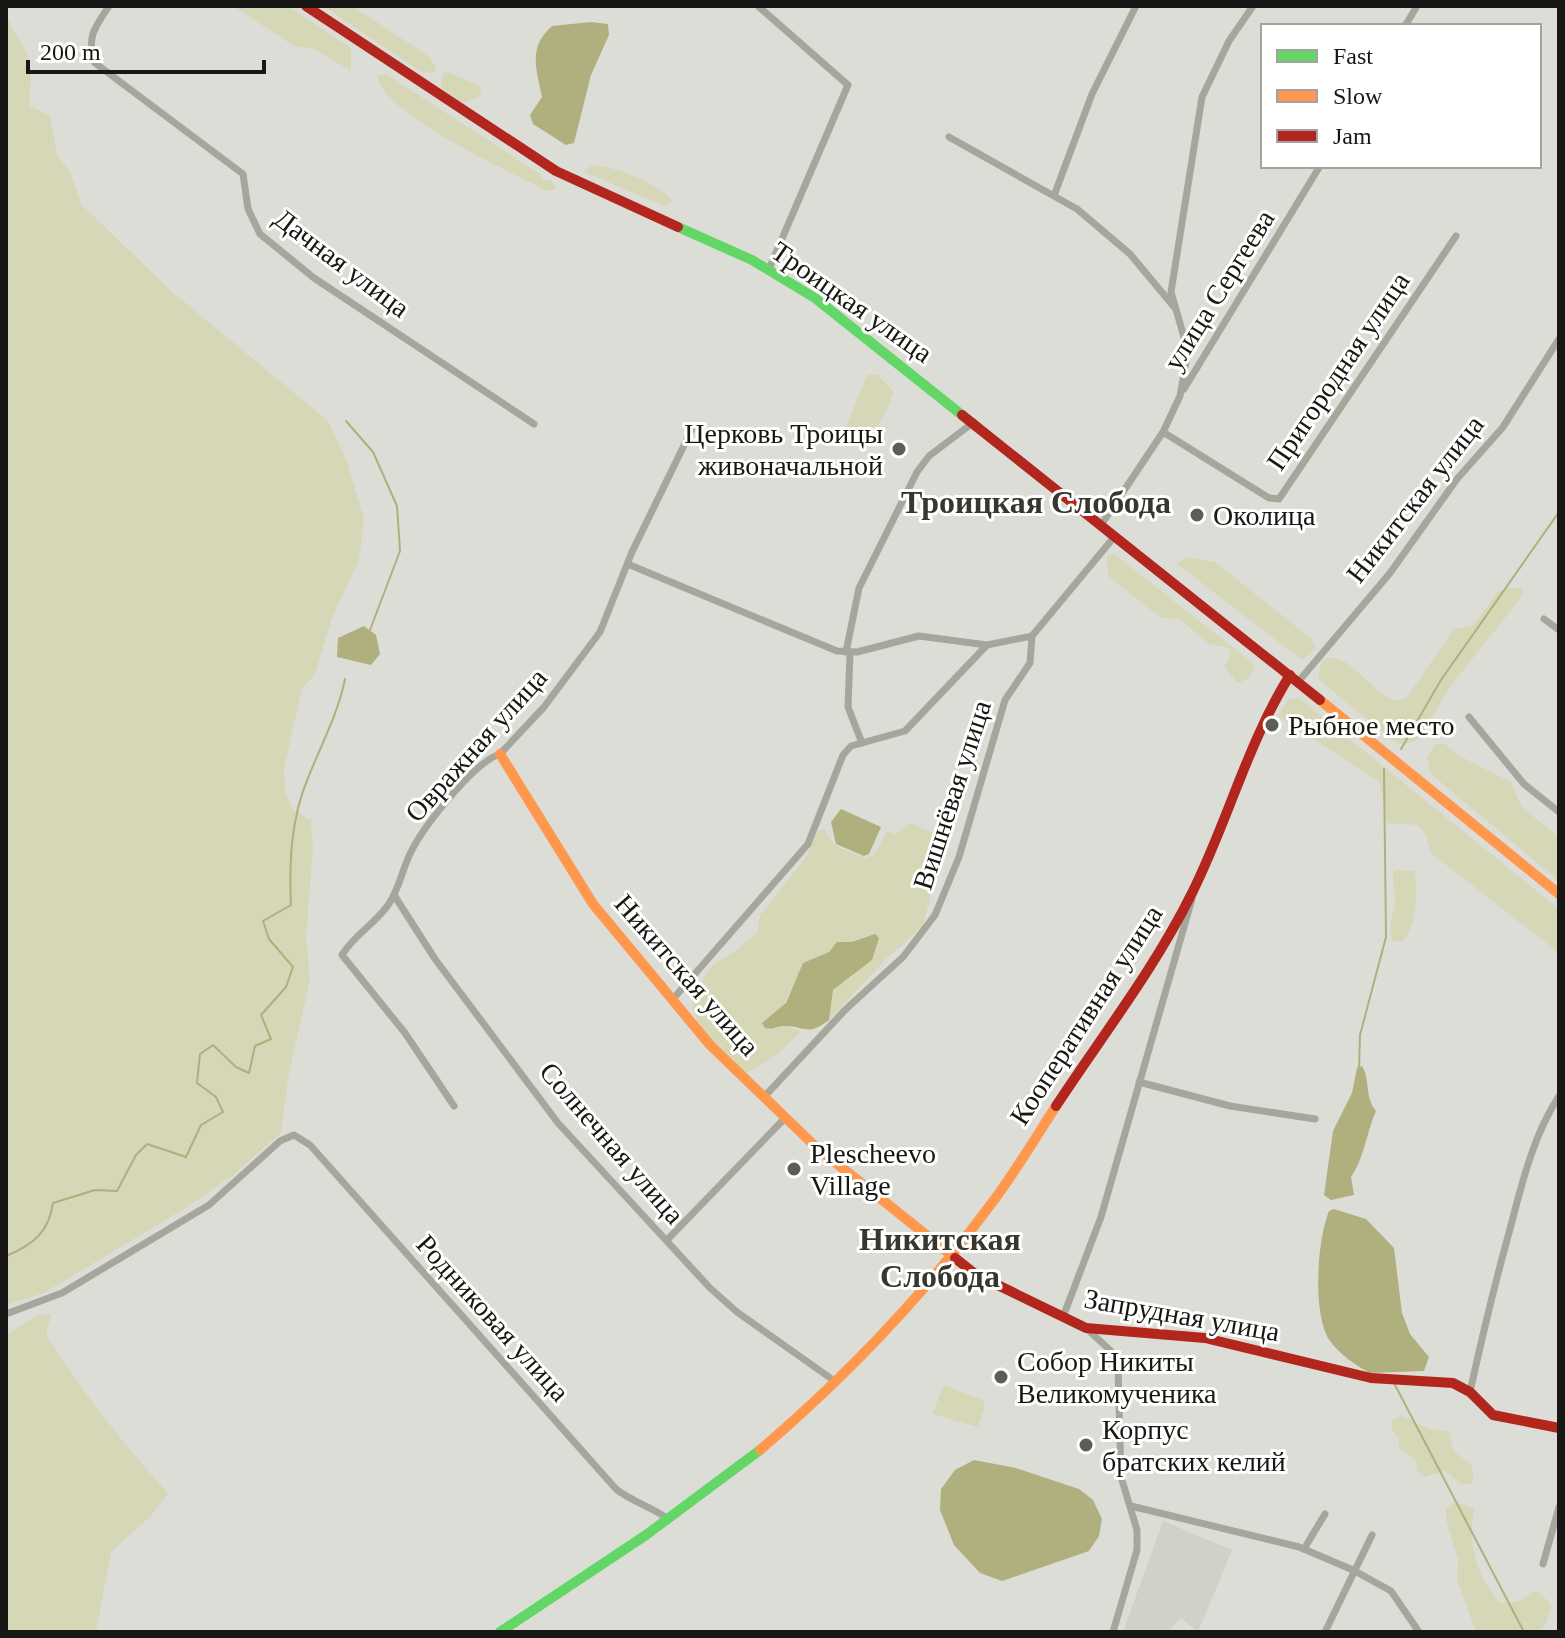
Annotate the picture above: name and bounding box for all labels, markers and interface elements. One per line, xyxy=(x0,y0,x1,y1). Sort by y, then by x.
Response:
scale bar xyxy=(28,24,264,74)
legend xyxy=(1261,24,1541,168)
text: 200 m xyxy=(40,39,101,65)
text: Fast xyxy=(1333,43,1373,69)
text: Slow xyxy=(1333,83,1383,109)
text: Jam xyxy=(1333,123,1372,149)
street label: Дачная улица xyxy=(268,202,416,324)
street label: улица Сергеева xyxy=(1157,204,1281,376)
street label: Троицкая улица xyxy=(766,235,939,369)
street label: Пригородная улица xyxy=(1260,266,1416,476)
street label: Никитская улица xyxy=(1340,409,1490,589)
place label: Церковь Троицы живоначальной xyxy=(684,418,883,481)
marker: Церковь Троицы живоначальной xyxy=(890,440,908,458)
district label: Троицкая Слобода xyxy=(901,484,1171,520)
place label: Околица xyxy=(1213,500,1316,531)
marker: Околица xyxy=(1188,506,1206,524)
street label: Овражная улица xyxy=(399,662,553,828)
street label: Вишнёвая улица xyxy=(907,696,997,893)
place label: Рыбное место xyxy=(1288,710,1455,741)
marker: Рыбное место xyxy=(1263,716,1281,734)
street label: Никитская улица xyxy=(609,888,766,1062)
street label: Кооперативная улица xyxy=(1003,899,1169,1130)
street label: Солнечная улица xyxy=(534,1056,691,1230)
place label: Plescheevo Village xyxy=(810,1138,936,1201)
marker: Plescheevo Village xyxy=(785,1160,803,1178)
district label: Никитская Слобода xyxy=(859,1221,1021,1294)
street label: Родниковая улица xyxy=(410,1229,576,1408)
street label: Запрудная улица xyxy=(1082,1283,1283,1348)
place label: Собор Никиты Великомученика xyxy=(1017,1346,1217,1409)
marker: Собор Никиты Великомученика xyxy=(992,1368,1010,1386)
place label: Корпус братских келий xyxy=(1102,1414,1286,1477)
marker: Корпус братских келий xyxy=(1077,1436,1095,1454)

